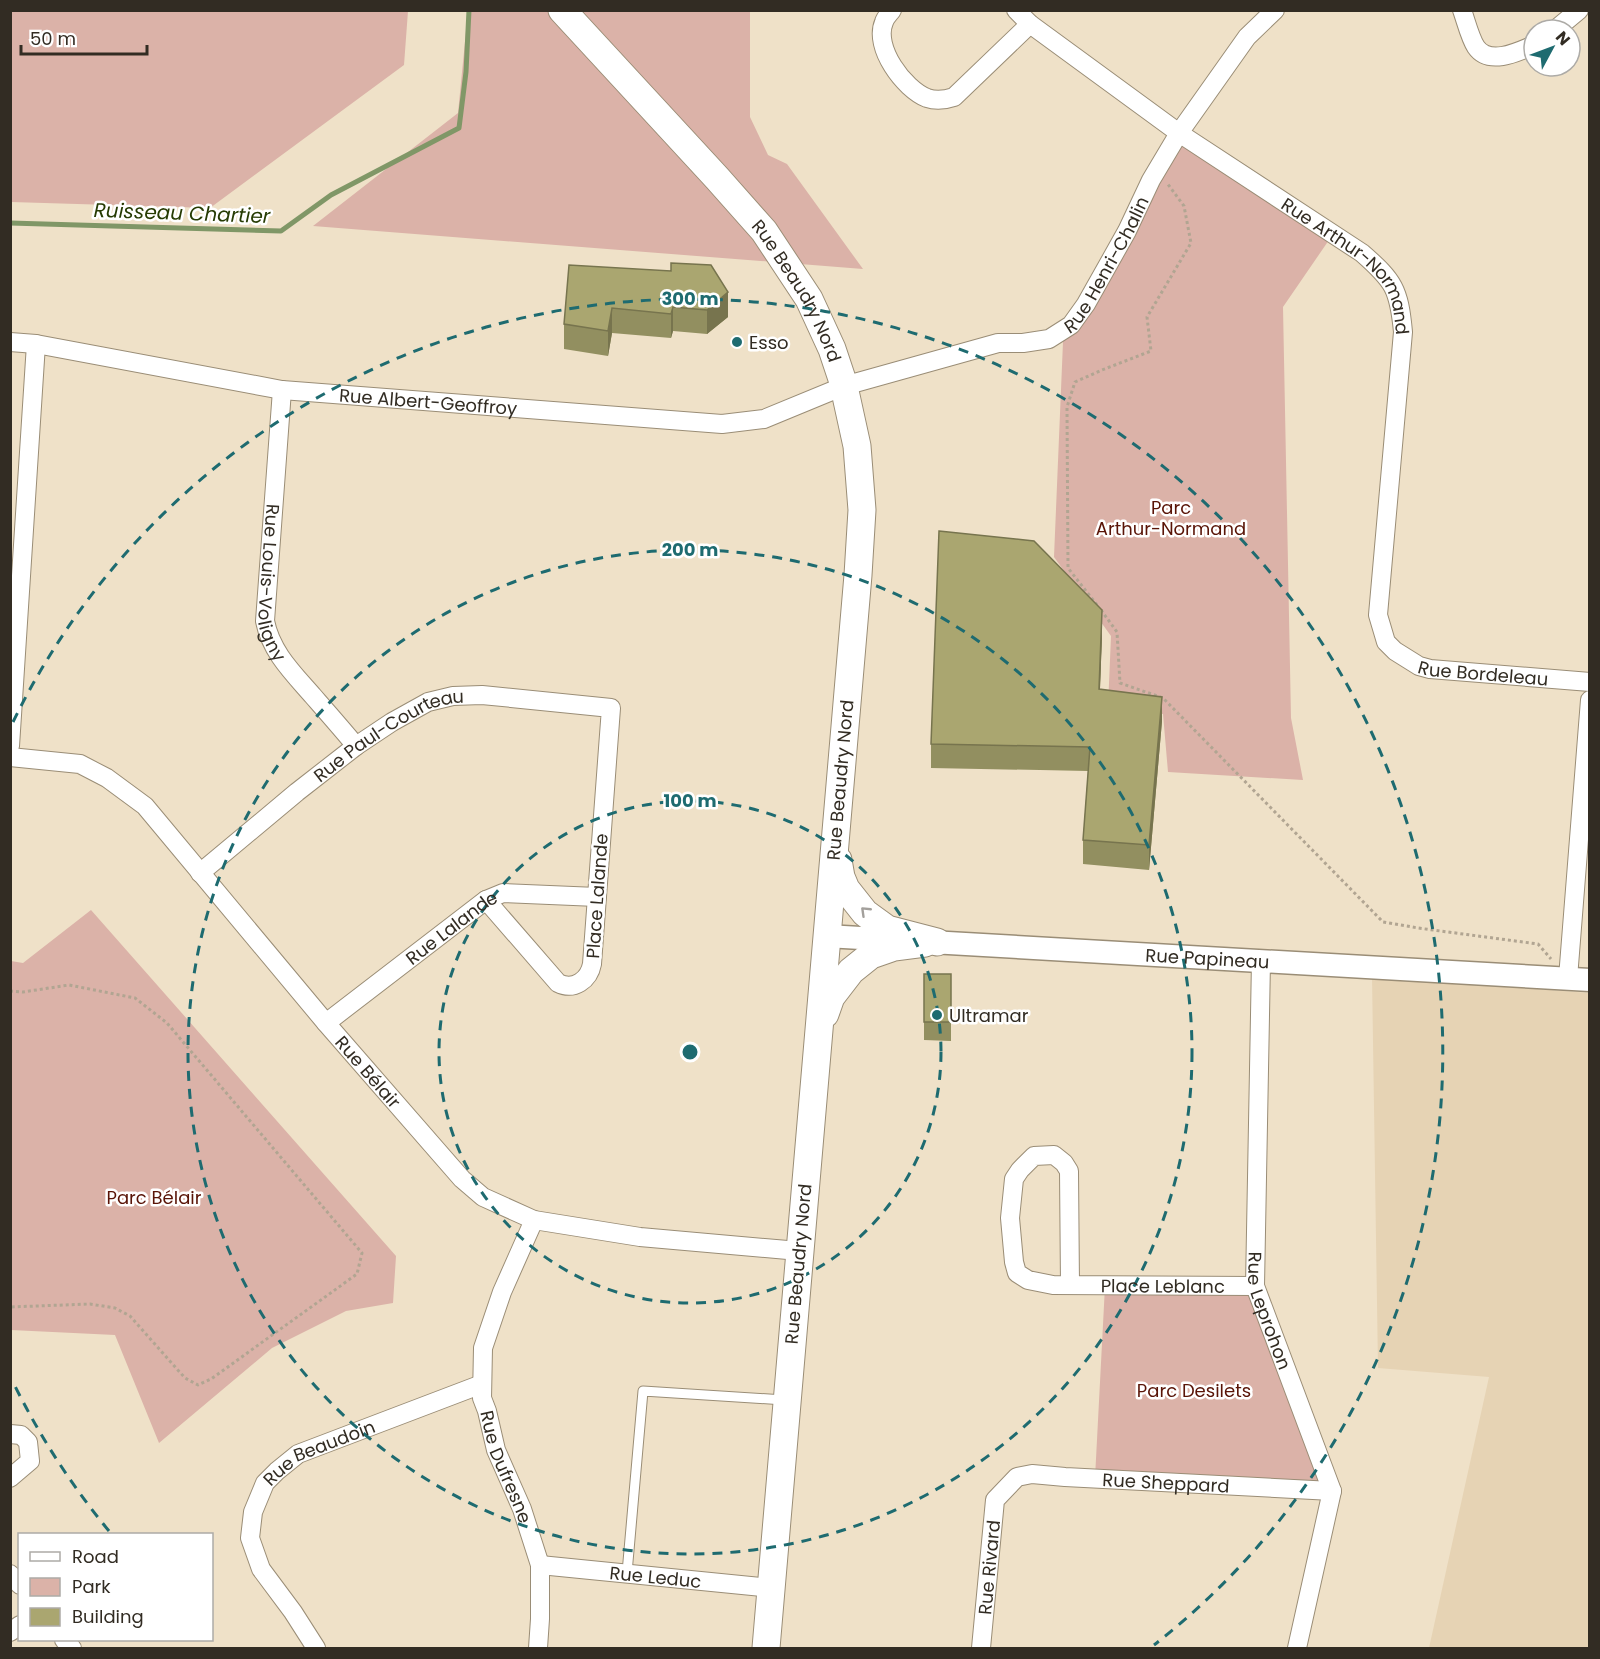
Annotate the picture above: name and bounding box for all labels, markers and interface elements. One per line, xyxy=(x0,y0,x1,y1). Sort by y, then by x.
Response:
scale bar xyxy=(21,18,147,56)
north arrow xyxy=(1522,18,1582,78)
text: 50 m xyxy=(30,26,76,51)
text: N xyxy=(1550,26,1576,51)
street label: Rue Arthur-Normand xyxy=(1277,191,1416,336)
street label: Rue Henri-Chalin xyxy=(1059,192,1154,339)
water label: Ruisseau Chartier xyxy=(93,196,271,230)
street label: Rue Beaudry Nord xyxy=(747,214,848,365)
text: 300 m xyxy=(661,286,719,311)
place label: Esso xyxy=(749,330,789,355)
marker: Esso xyxy=(730,335,744,349)
street label: Rue Albert-Geoffroy xyxy=(338,382,518,421)
park label: Parc Arthur-Normand xyxy=(1096,495,1246,541)
street label: Rue Louis-Voligny xyxy=(253,503,292,666)
text: 200 m xyxy=(662,537,718,562)
street label: Rue Bordeleau xyxy=(1415,654,1549,691)
street label: Rue Paul-Courteau xyxy=(308,683,464,787)
street label: Rue Beaudry Nord xyxy=(821,699,859,861)
text: 100 m xyxy=(663,788,717,813)
street label: Place Lalande xyxy=(580,833,614,959)
street label: Rue Lalande xyxy=(400,884,501,970)
one-way arrow xyxy=(862,907,872,918)
street label: Rue Papineau xyxy=(1145,942,1270,974)
place label: Ultramar xyxy=(949,1003,1029,1028)
marker: Ultramar xyxy=(930,1008,944,1022)
street label: Rue Bélair xyxy=(330,1030,407,1113)
centre of rings xyxy=(680,1042,700,1062)
street label: Rue Beaudry Nord xyxy=(779,1183,817,1345)
park label: Parc Bélair xyxy=(107,1185,202,1210)
street label: Rue Leprohon xyxy=(1243,1252,1298,1373)
street label: Place Leblanc xyxy=(1101,1273,1225,1298)
park label: Parc Desilets xyxy=(1137,1378,1251,1403)
street label: Rue Dufresne xyxy=(475,1408,538,1526)
street label: Rue Beaudoin xyxy=(257,1413,378,1491)
street label: Rue Sheppard xyxy=(1102,1466,1230,1498)
street label: Rue Rivard xyxy=(972,1519,1006,1616)
legend xyxy=(18,1533,213,1641)
text: Road xyxy=(72,1544,119,1569)
street label: Rue Leduc xyxy=(608,1559,703,1593)
text: Park xyxy=(72,1574,111,1599)
text: Building xyxy=(72,1604,144,1629)

